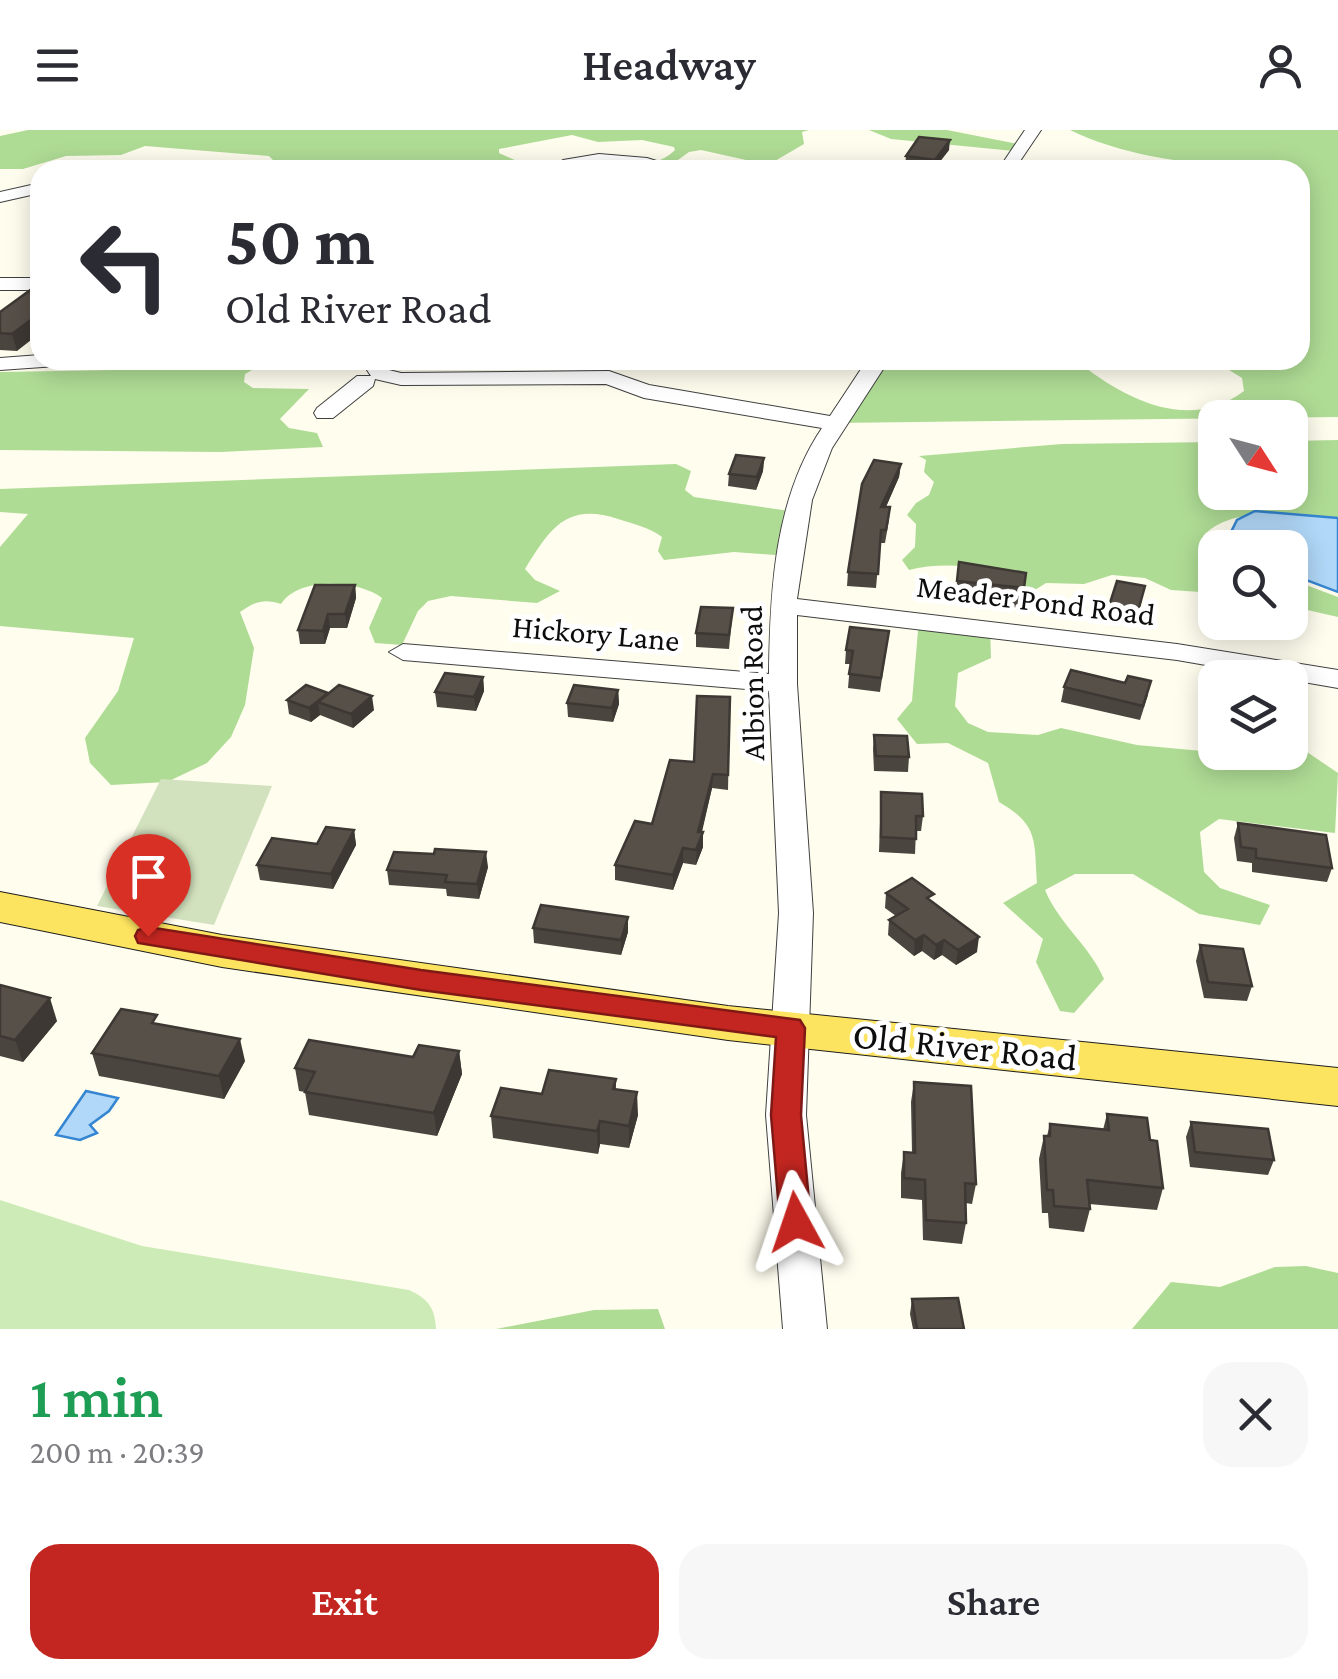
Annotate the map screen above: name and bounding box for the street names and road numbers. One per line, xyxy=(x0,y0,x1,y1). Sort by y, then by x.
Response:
street label: Meader Pond Road xyxy=(915,568,1157,633)
street label: Albion Road xyxy=(733,605,771,761)
street label: Hickory Lane xyxy=(511,608,681,658)
street label: Old River Road xyxy=(851,1013,1079,1079)

